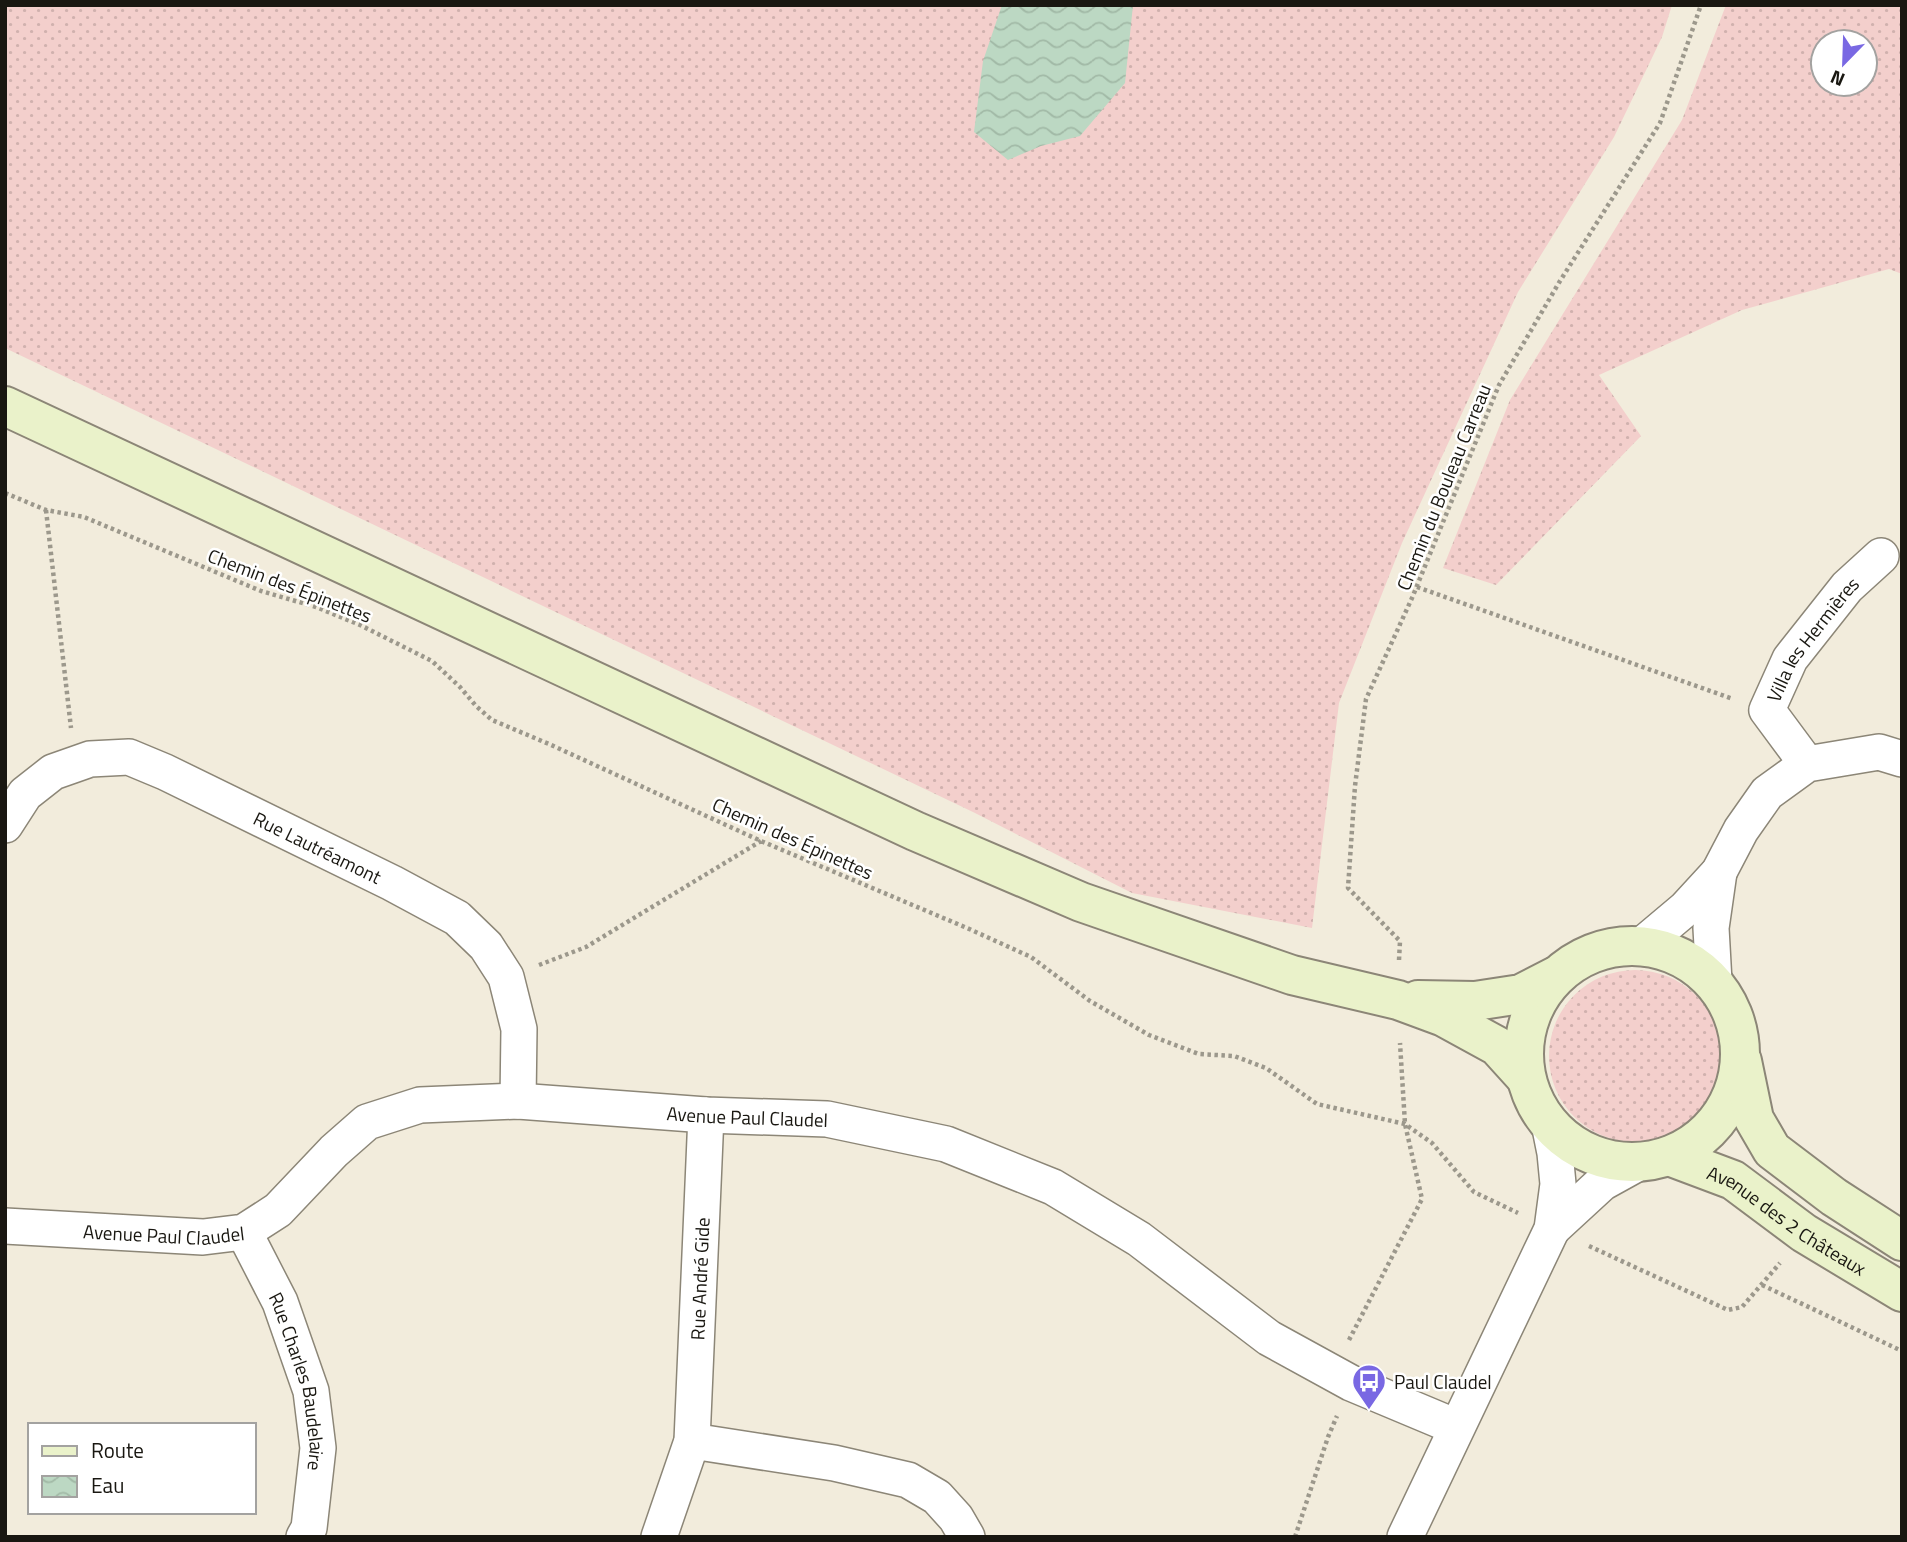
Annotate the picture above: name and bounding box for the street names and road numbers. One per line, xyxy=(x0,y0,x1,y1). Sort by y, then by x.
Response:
street label: Chemin du Bouleau Carreau xyxy=(1388,379,1498,595)
street label: Chemin des Épinettes xyxy=(204,540,376,630)
street label: Villa les Hermières xyxy=(1758,569,1865,706)
street label: Chemin des Épinettes xyxy=(708,789,878,887)
street label: Rue Lautréamont xyxy=(249,803,387,891)
street label: Avenue Paul Claudel xyxy=(666,1098,829,1134)
street label: Avenue des 2 Châteaux xyxy=(1703,1157,1873,1282)
street label: Avenue Paul Claudel xyxy=(82,1216,246,1252)
street label: Rue André Gide xyxy=(682,1217,716,1341)
street label: Rue Charles Baudelaire xyxy=(263,1287,333,1472)

